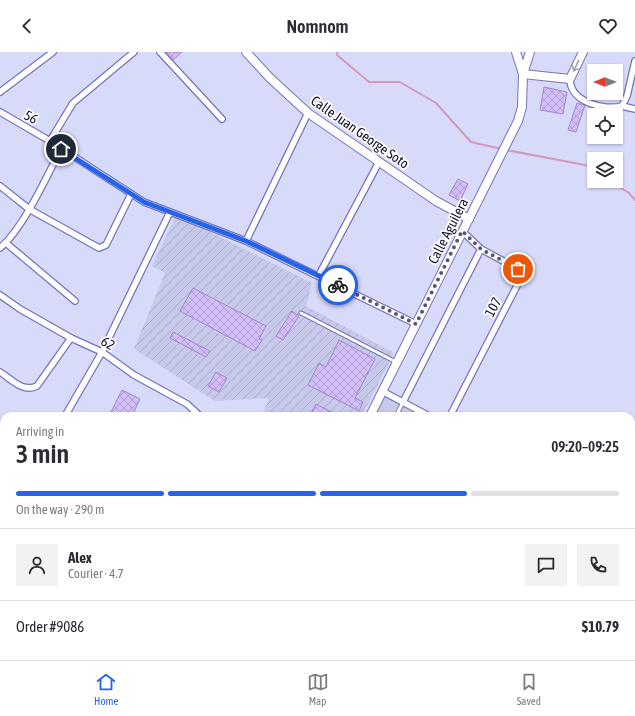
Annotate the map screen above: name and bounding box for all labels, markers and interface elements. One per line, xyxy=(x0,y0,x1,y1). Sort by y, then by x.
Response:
icon: back xyxy=(16,15,38,37)
icon: heart xyxy=(597,15,619,37)
text: Nomnom xyxy=(286,16,349,37)
one-way arrow xyxy=(572,59,579,71)
north arrow xyxy=(587,64,623,100)
map controls xyxy=(587,64,623,188)
street label: Calle Juan George Soto xyxy=(308,92,412,172)
street label: 56 xyxy=(21,107,41,127)
button: locate xyxy=(587,108,623,144)
pin xyxy=(44,132,78,166)
icon: home xyxy=(50,138,72,160)
button: layers xyxy=(587,152,623,188)
street label: Calle Aguilera xyxy=(425,196,471,266)
pin xyxy=(501,252,535,286)
icon: bag xyxy=(507,258,529,280)
courier xyxy=(318,265,358,305)
icon: bike xyxy=(327,274,349,296)
street label: 107 xyxy=(481,295,505,319)
street label: 62 xyxy=(98,333,118,353)
text: Arriving in xyxy=(16,424,64,439)
text: 09:20–09:25 xyxy=(551,438,619,455)
text: 3 min xyxy=(16,439,69,469)
text: On the way · 290 m xyxy=(16,502,104,517)
button: person xyxy=(16,544,58,586)
button: chat xyxy=(525,544,567,586)
button: phone xyxy=(577,544,619,586)
text: Alex xyxy=(68,549,92,566)
text: Courier · 4.7 xyxy=(68,566,124,581)
text: Order #9086 xyxy=(16,618,84,635)
text: $10.79 xyxy=(582,618,619,635)
tab: Home xyxy=(94,671,119,707)
tab: Map xyxy=(307,671,329,707)
tab: Saved xyxy=(517,671,541,707)

